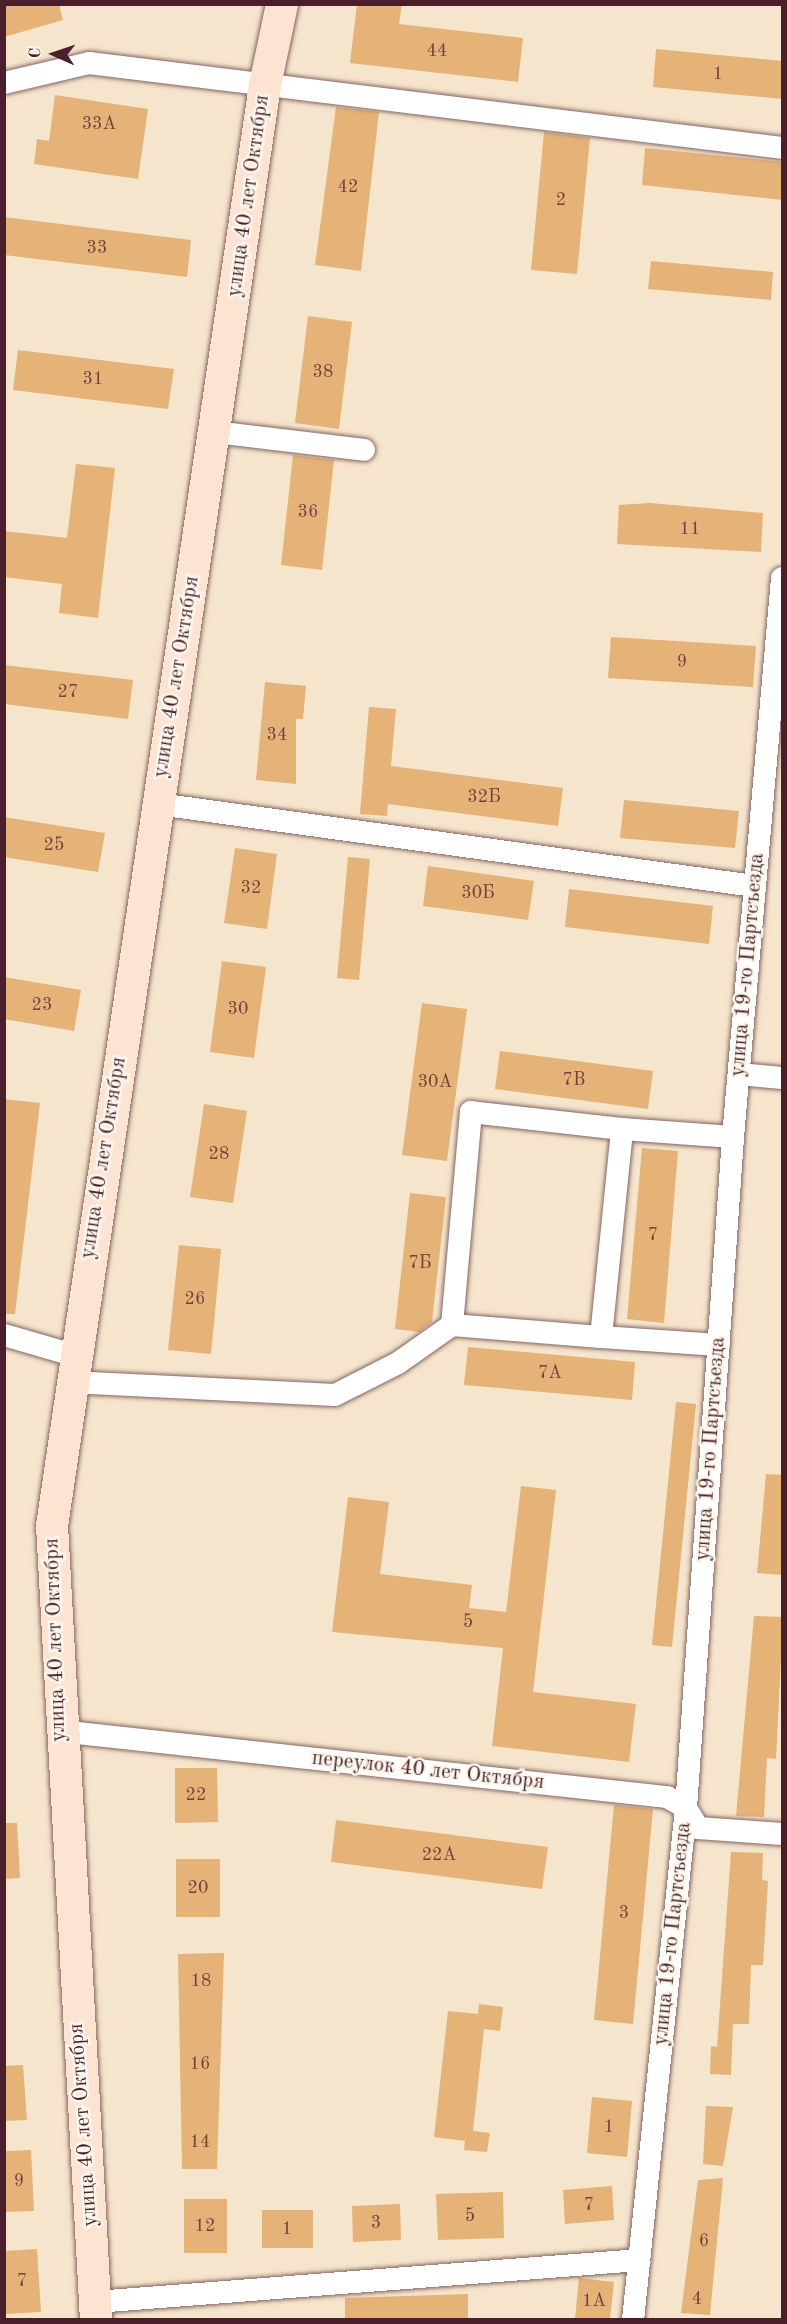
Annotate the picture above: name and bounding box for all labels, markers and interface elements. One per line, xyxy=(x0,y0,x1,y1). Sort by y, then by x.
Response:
north arrow xyxy=(24,24,84,84)
house number: 44 xyxy=(427,40,447,62)
text: С xyxy=(28,47,44,59)
house number: 1 xyxy=(713,63,723,85)
street label: улица 40 лет Октября xyxy=(222,93,276,299)
house number: 33А xyxy=(82,113,116,135)
house number: 42 xyxy=(338,176,358,198)
house number: 2 xyxy=(556,189,566,211)
house number: 33 xyxy=(87,237,107,259)
house number: 38 xyxy=(313,361,333,383)
house number: 31 xyxy=(83,368,103,390)
house number: 36 xyxy=(298,501,318,523)
house number: 11 xyxy=(680,518,700,540)
street label: улица 40 лет Октября xyxy=(149,574,205,780)
house number: 9 xyxy=(677,651,687,673)
house number: 27 xyxy=(58,681,78,703)
house number: 34 xyxy=(267,724,287,746)
house number: 32Б xyxy=(467,786,501,808)
house number: 25 xyxy=(44,834,64,856)
street label: улица 19-го Партсъезда xyxy=(726,852,770,1078)
house number: 32 xyxy=(241,877,261,899)
house number: 30Б xyxy=(461,882,495,904)
house number: 23 xyxy=(32,994,52,1016)
house number: 30 xyxy=(228,998,248,1020)
street label: улица 40 лет Октября xyxy=(76,1055,132,1261)
house number: 7В xyxy=(563,1069,585,1091)
house number: 30А xyxy=(418,1071,452,1093)
house number: 28 xyxy=(209,1143,229,1165)
house number: 7 xyxy=(648,1224,658,1246)
house number: 7Б xyxy=(408,1252,432,1274)
house number: 26 xyxy=(185,1288,205,1310)
street label: улица 19-го Партсъезда xyxy=(691,1336,731,1562)
house number: 7А xyxy=(538,1362,562,1384)
street label: улица 40 лет Октября xyxy=(40,1538,72,1742)
house number: 5 xyxy=(463,1611,473,1633)
street label: переулок 40 лет Октября xyxy=(311,1746,545,1796)
house number: 22 xyxy=(186,1784,206,1806)
street label: улица 19-го Партсъезда xyxy=(649,1821,697,2047)
house number: 22А xyxy=(422,1844,456,1866)
house number: 20 xyxy=(188,1877,208,1899)
house number: 3 xyxy=(619,1902,629,1924)
house number: 18 xyxy=(191,1970,211,1992)
street label: улица 40 лет Октября xyxy=(64,2022,104,2228)
house number: 16 xyxy=(190,2053,210,2075)
house number: 1 xyxy=(604,2116,614,2138)
house number: 14 xyxy=(190,2131,210,2153)
house number: 9 xyxy=(14,2170,24,2192)
house number: 7 xyxy=(584,2194,594,2216)
house number: 5 xyxy=(465,2205,475,2227)
house number: 3 xyxy=(371,2212,381,2234)
house number: 12 xyxy=(195,2215,215,2237)
house number: 1 xyxy=(282,2218,292,2240)
house number: 6 xyxy=(699,2230,709,2252)
house number: 7 xyxy=(17,2270,27,2292)
house number: 4 xyxy=(692,2288,702,2310)
house number: 1А xyxy=(582,2290,606,2312)

